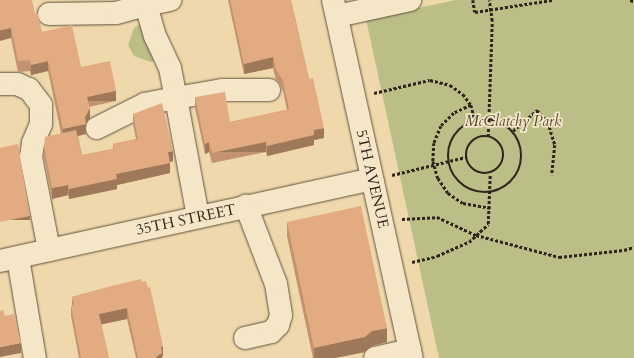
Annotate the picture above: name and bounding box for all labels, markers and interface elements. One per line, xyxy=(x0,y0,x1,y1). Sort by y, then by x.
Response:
park label: McClatchy Park xyxy=(465,113,561,131)
street label: 5TH AVENUE xyxy=(352,128,392,230)
street label: 35TH STREET xyxy=(135,201,237,239)

